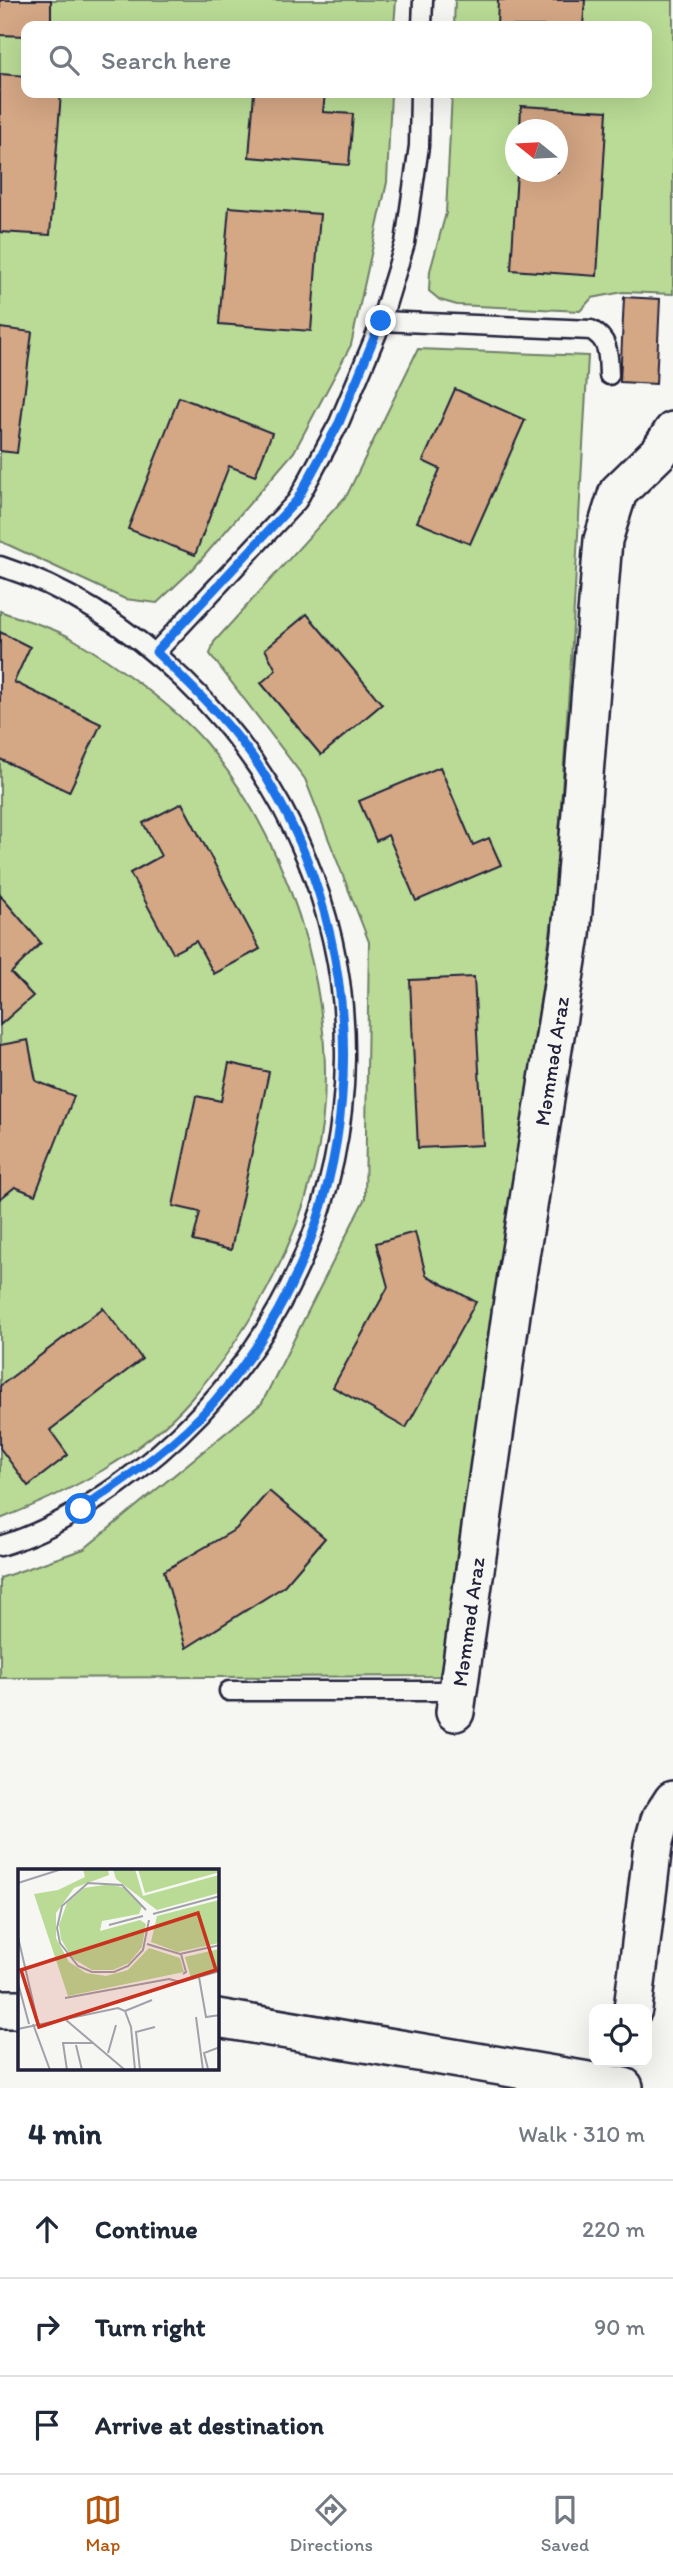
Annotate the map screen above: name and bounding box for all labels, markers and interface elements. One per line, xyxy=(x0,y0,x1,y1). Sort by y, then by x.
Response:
search box xyxy=(21,21,652,98)
icon: search xyxy=(45,41,83,79)
text: Search here xyxy=(101,44,231,76)
north arrow xyxy=(505,119,568,182)
route end xyxy=(365,305,396,336)
street label: Məmməd Araz xyxy=(528,994,574,1127)
route start xyxy=(65,1493,96,1524)
street label: Məmməd Araz xyxy=(446,1555,489,1688)
inset map xyxy=(18,1869,219,2070)
map controls xyxy=(589,2004,652,2067)
button: locate xyxy=(589,2004,652,2067)
text: 4 min xyxy=(28,2115,102,2152)
text: Walk · 310 m xyxy=(518,2120,645,2148)
icon: ahead xyxy=(28,2210,66,2248)
text: Continue xyxy=(95,2213,198,2245)
text: 220 m xyxy=(582,2215,645,2243)
icon: right xyxy=(28,2308,66,2346)
text: Turn right xyxy=(95,2311,206,2343)
text: 90 m xyxy=(594,2313,645,2341)
icon: arrive xyxy=(28,2406,66,2444)
text: Arrive at destination xyxy=(95,2409,324,2441)
tab: Map xyxy=(84,2491,122,2556)
tab: Directions xyxy=(289,2491,373,2556)
tab: Saved xyxy=(541,2491,589,2556)

